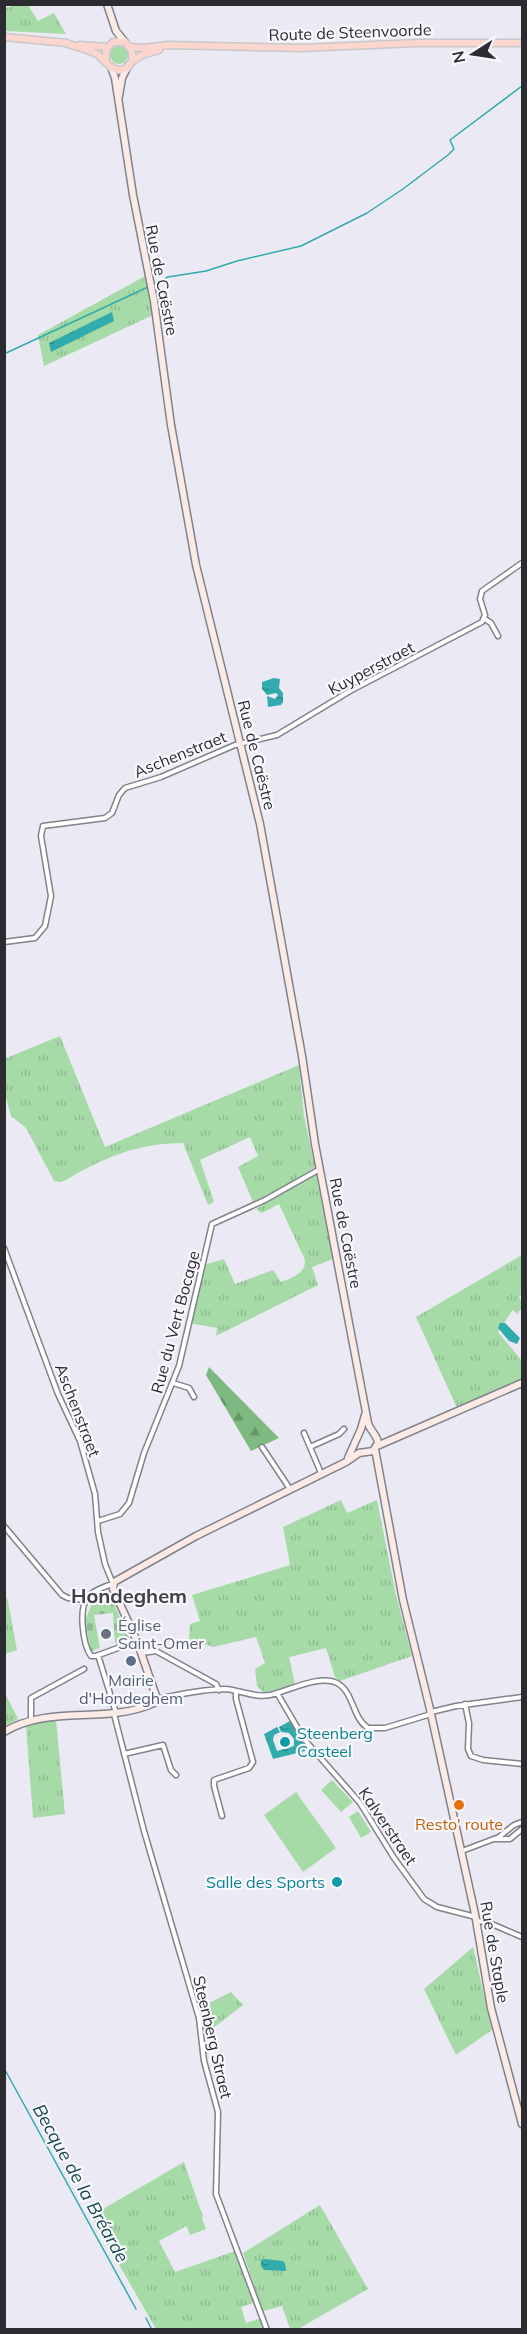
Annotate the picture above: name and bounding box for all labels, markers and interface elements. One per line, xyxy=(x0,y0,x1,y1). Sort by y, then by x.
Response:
street label: Route de Steenvoorde xyxy=(268,19,432,45)
north arrow xyxy=(443,24,503,84)
text: N xyxy=(447,49,469,65)
street label: Rue de Caëstre xyxy=(141,223,183,337)
street label: Kuyperstraet xyxy=(324,637,418,699)
street label: Rue de Caëstre xyxy=(234,698,280,812)
street label: Aschenstraet xyxy=(131,726,230,782)
street label: Rue de Caëstre xyxy=(325,1176,367,1290)
street label: Rue du Vert Bocage xyxy=(146,1248,204,1396)
street label: Aschenstraet xyxy=(51,1361,105,1460)
district label: Hondeghem xyxy=(71,1583,187,1608)
place label: Église Saint-Omer xyxy=(118,1615,204,1653)
marker: Église Saint-Omer xyxy=(99,1627,113,1641)
marker: Mairie d'Hondeghem xyxy=(124,1654,138,1668)
place label: Mairie d'Hondeghem xyxy=(79,1670,183,1708)
place label: Steenberg Casteel xyxy=(297,1723,373,1761)
marker: Steenberg Casteel xyxy=(278,1735,292,1749)
street label: Kalverstraet xyxy=(355,1783,422,1869)
marker: Resto' route xyxy=(452,1798,466,1812)
place label: Resto' route xyxy=(415,1814,503,1834)
place label: Salle des Sports xyxy=(206,1872,325,1892)
marker: Salle des Sports xyxy=(330,1875,344,1889)
street label: Rue de Staple xyxy=(476,1900,514,2004)
street label: Steenberg Straet xyxy=(189,1974,237,2101)
water label: Becque de la Bréarde xyxy=(28,2100,134,2266)

